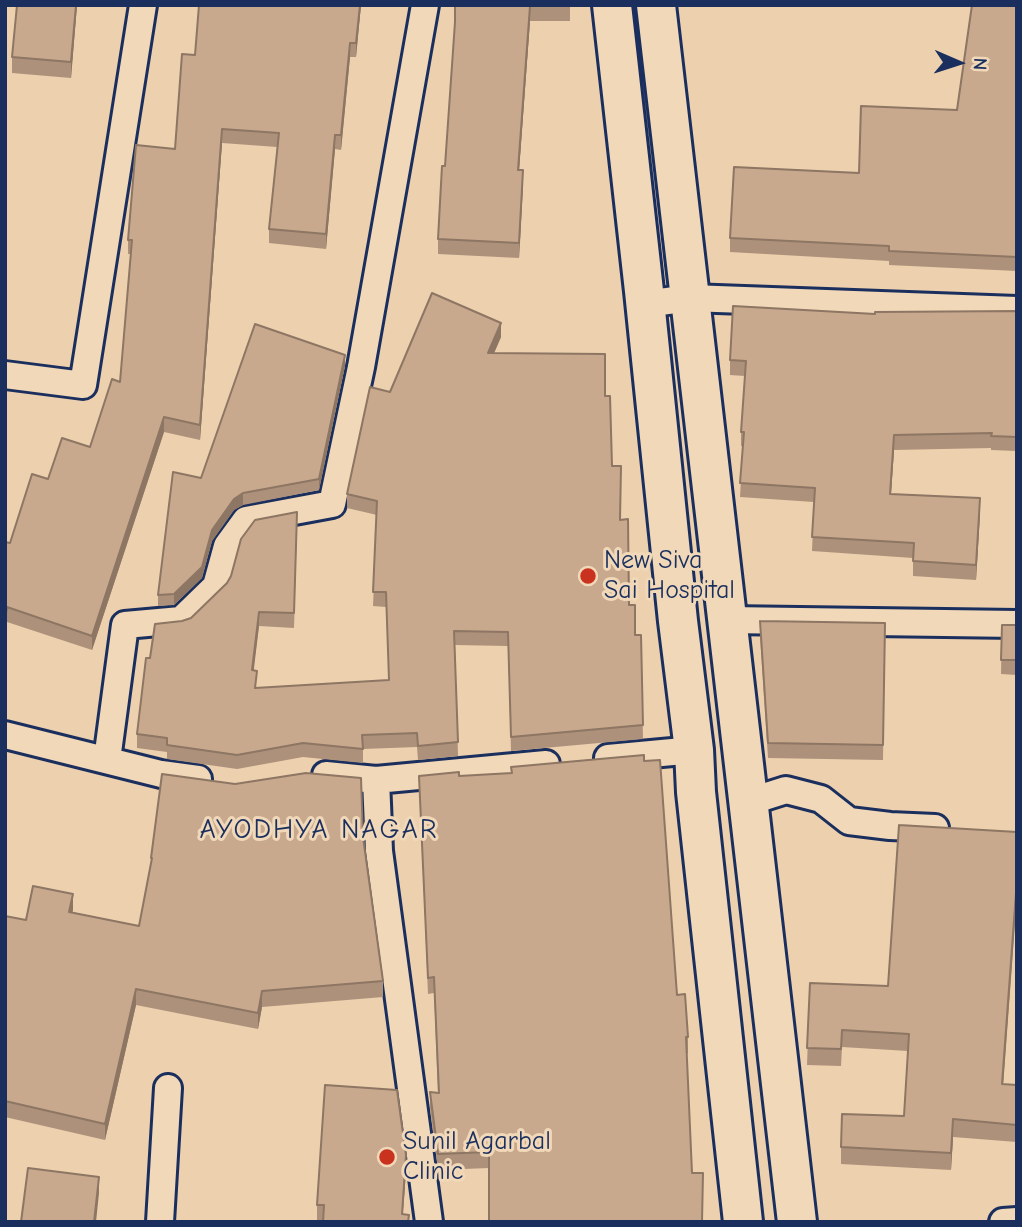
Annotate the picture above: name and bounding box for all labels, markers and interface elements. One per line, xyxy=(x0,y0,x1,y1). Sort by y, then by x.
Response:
north arrow xyxy=(924,28,994,98)
text: N xyxy=(969,57,991,71)
place label: New Siva Sai Hospital xyxy=(604,545,735,606)
marker: New Siva Sai Hospital xyxy=(578,566,598,586)
district label: AYODHYA NAGAR xyxy=(201,813,437,847)
place label: Sunil Agarbal Clinic xyxy=(403,1126,551,1188)
marker: Sunil Agarbal Clinic xyxy=(377,1147,397,1167)

